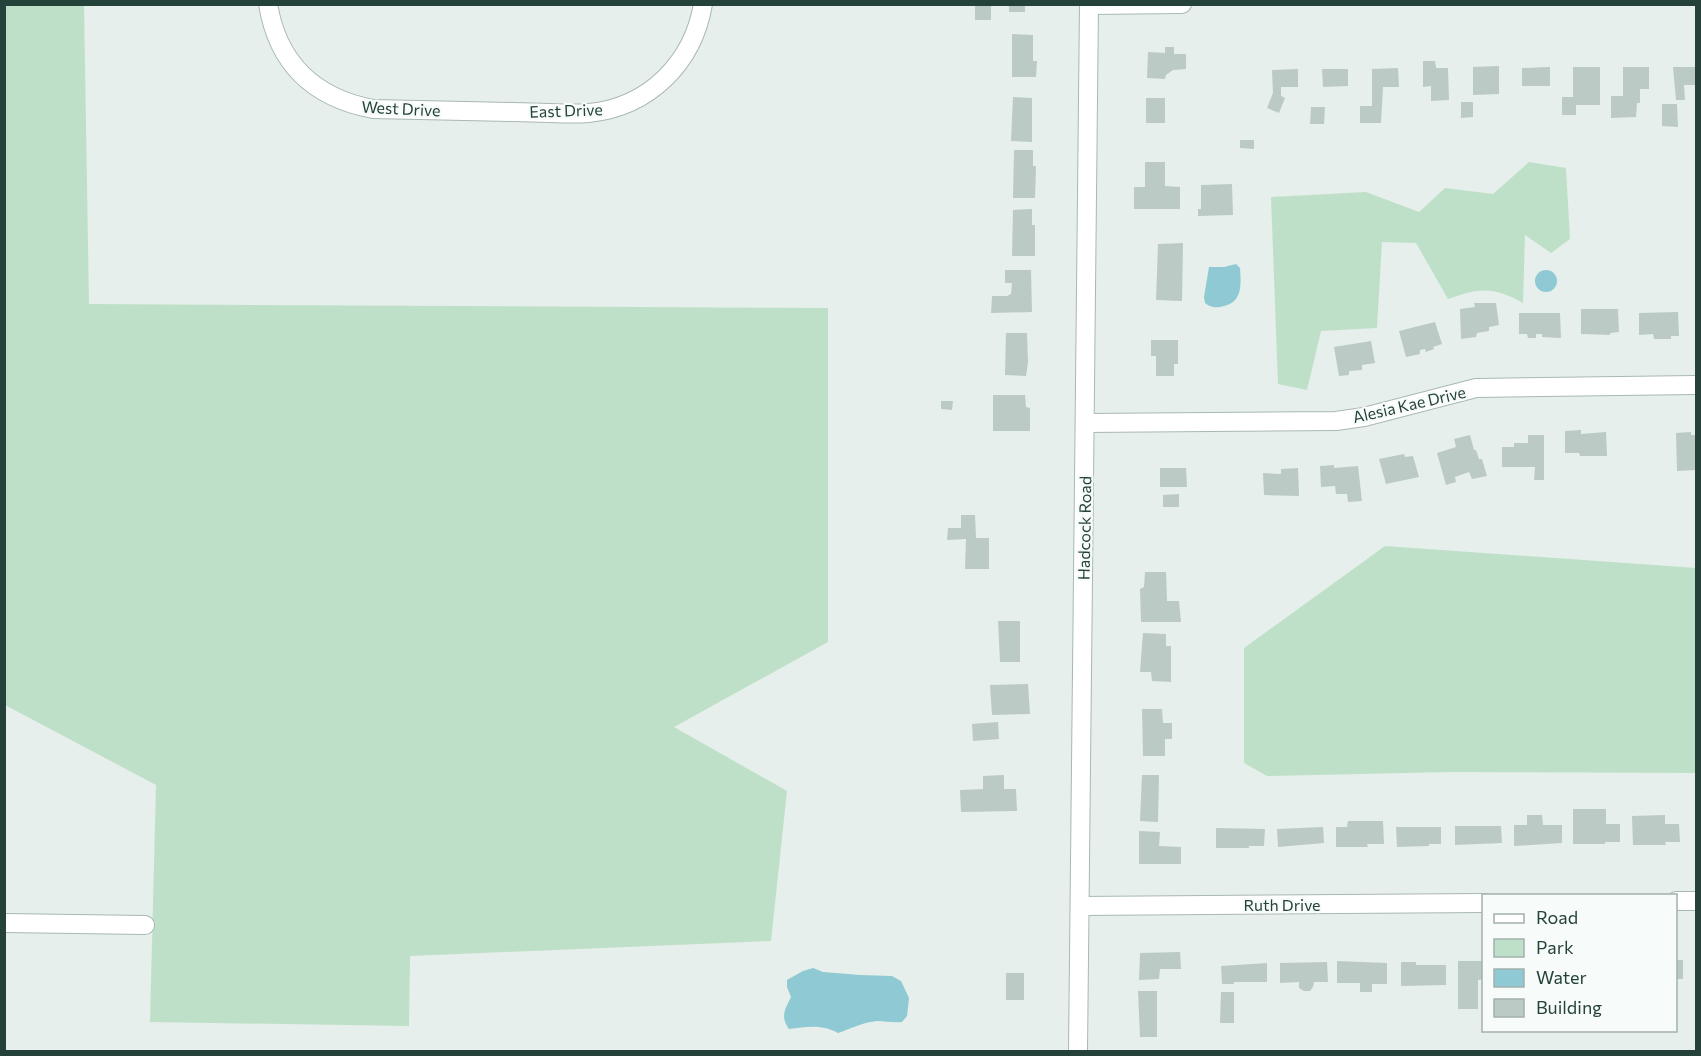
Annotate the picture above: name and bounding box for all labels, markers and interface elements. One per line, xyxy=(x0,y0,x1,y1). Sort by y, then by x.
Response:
street label: West Drive xyxy=(361,96,441,120)
street label: East Drive xyxy=(529,99,603,121)
street label: Alesia Kae Drive xyxy=(1351,382,1467,426)
street label: Hadcock Road xyxy=(1074,476,1094,580)
legend xyxy=(1482,894,1677,1032)
street label: Ruth Drive xyxy=(1243,895,1321,914)
text: Road xyxy=(1536,906,1578,928)
text: Park xyxy=(1536,936,1574,958)
text: Water xyxy=(1536,966,1587,988)
text: Building xyxy=(1536,996,1602,1018)

